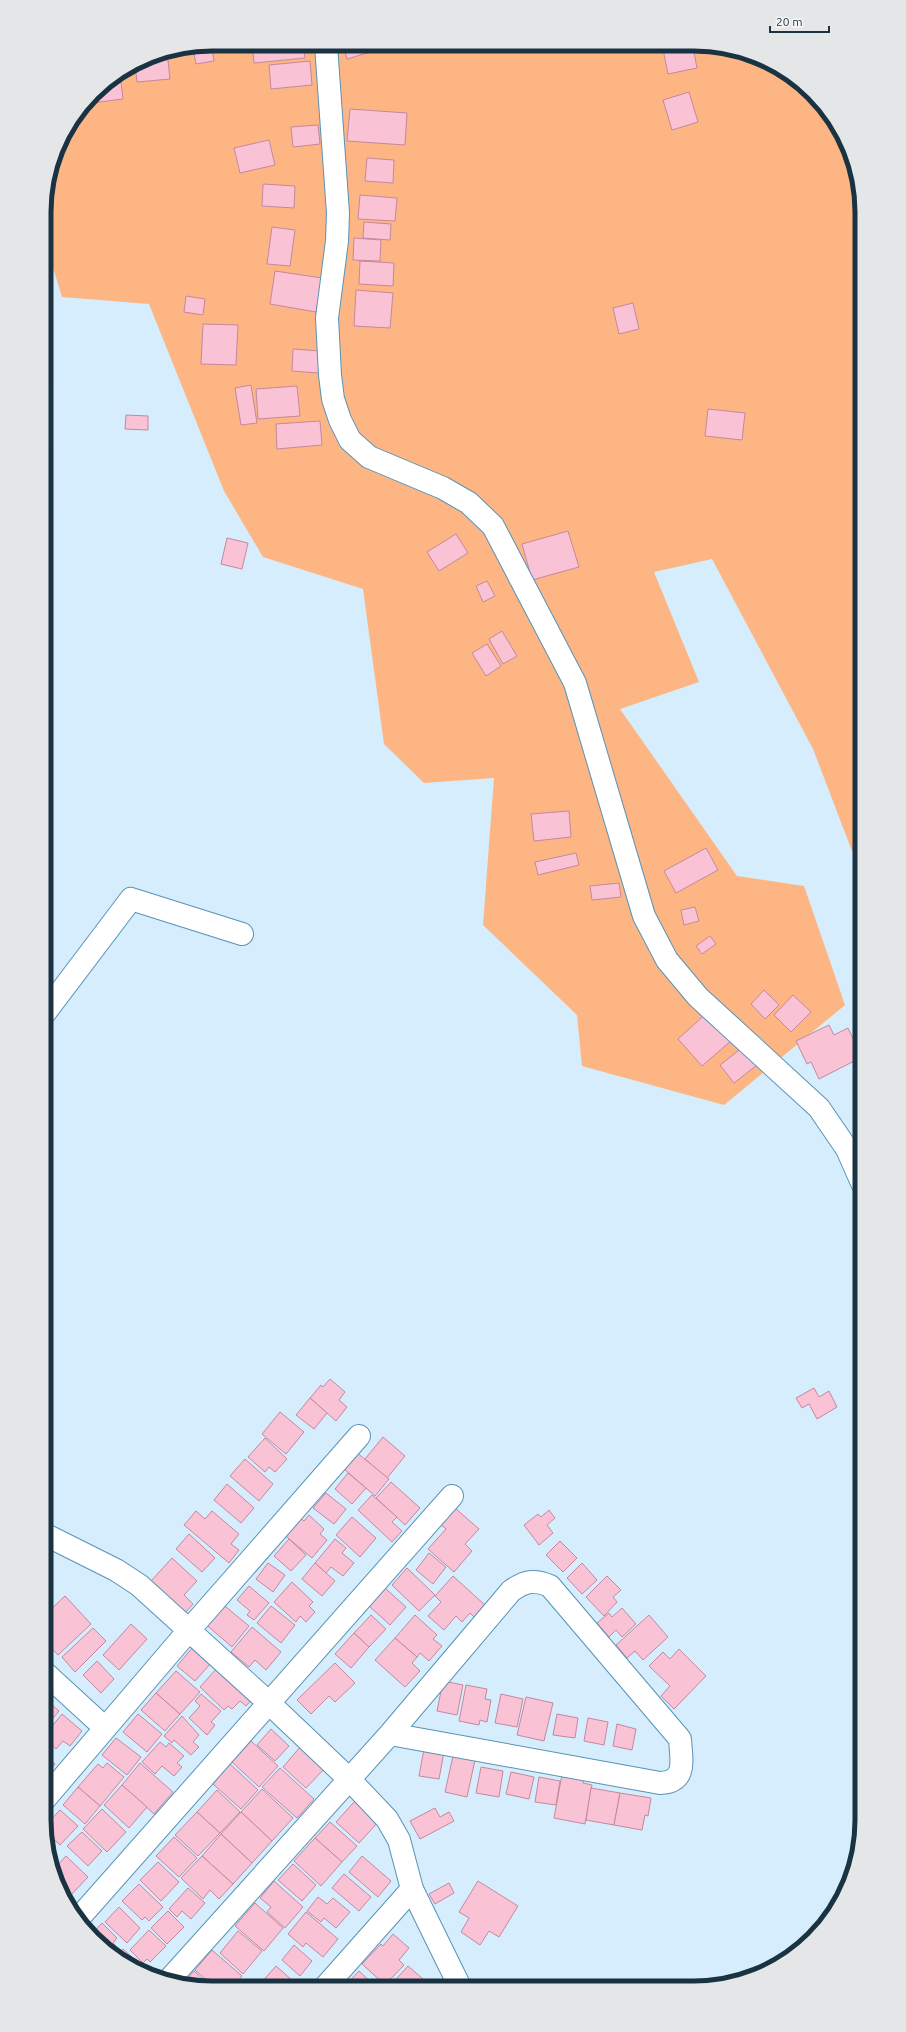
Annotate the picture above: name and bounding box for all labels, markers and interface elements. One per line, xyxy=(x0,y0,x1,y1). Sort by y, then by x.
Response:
scale bar xyxy=(770,8,829,34)
text: 20 m xyxy=(776,15,803,28)

